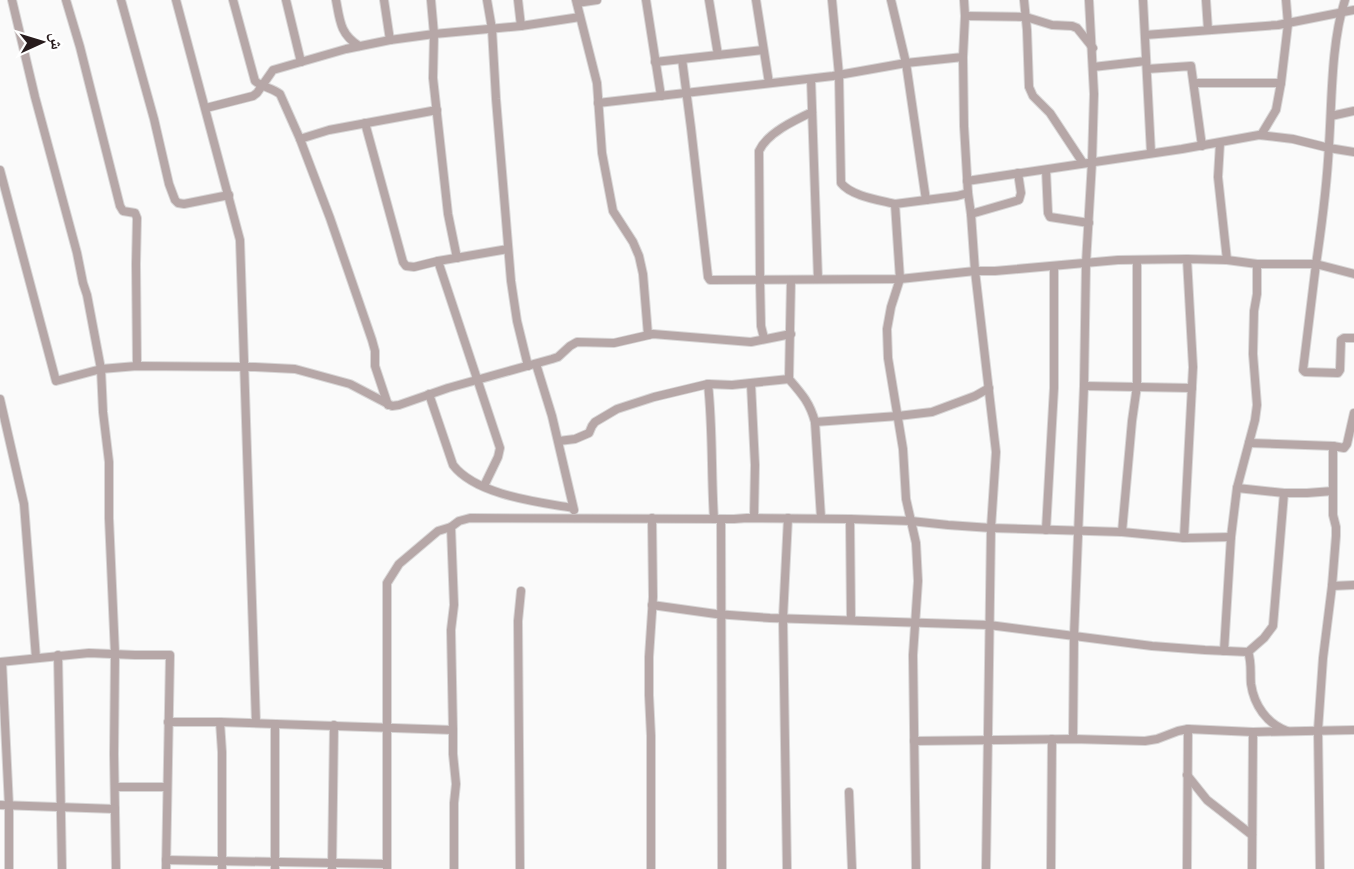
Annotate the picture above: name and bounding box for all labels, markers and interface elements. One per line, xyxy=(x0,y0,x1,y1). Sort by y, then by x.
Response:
north arrow xyxy=(12,12,72,72)
text: ش xyxy=(46,32,67,50)

